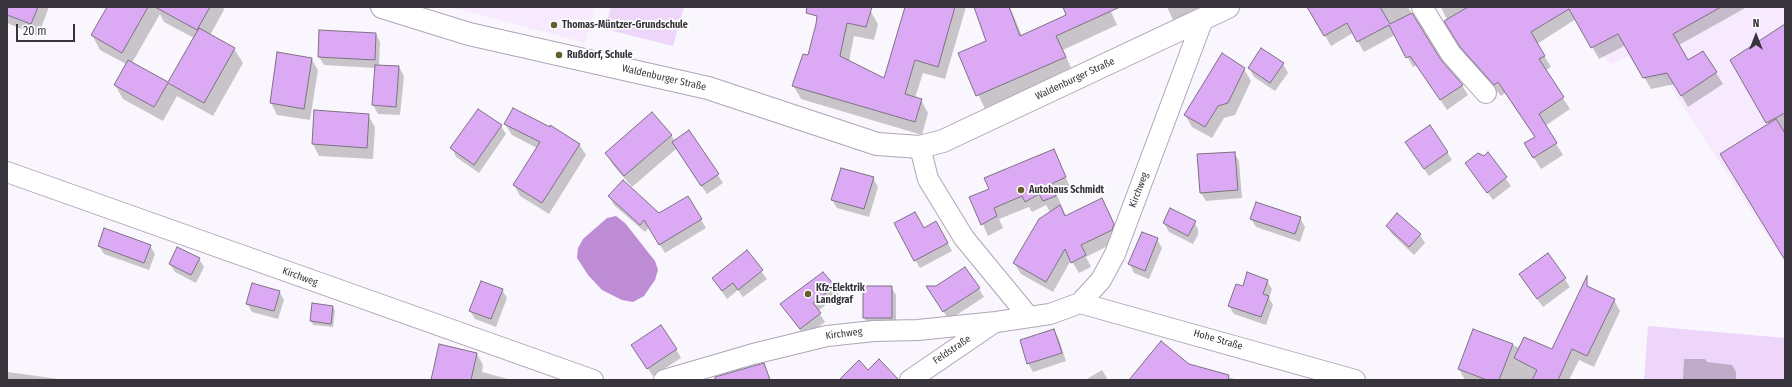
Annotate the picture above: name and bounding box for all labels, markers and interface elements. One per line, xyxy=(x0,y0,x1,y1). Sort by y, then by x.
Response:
scale bar xyxy=(18,16,77,42)
north arrow xyxy=(1736,16,1776,56)
text: N xyxy=(1753,17,1759,30)
place label: Thomas-Müntzer-Grundschule xyxy=(562,19,688,31)
marker: Thomas-Müntzer-Grundschule xyxy=(549,20,559,30)
text: 20 m xyxy=(23,24,47,38)
place label: Rußdorf, Schule xyxy=(567,49,633,61)
marker: Rußdorf, Schule xyxy=(554,50,564,60)
street label: Waldenburger Straße xyxy=(1034,55,1116,103)
street label: Waldenburger Straße xyxy=(621,62,707,94)
street label: Kirchweg xyxy=(1127,171,1151,209)
place label: Autohaus Schmidt xyxy=(1029,184,1104,196)
marker: Autohaus Schmidt xyxy=(1016,185,1026,195)
street label: Kirchweg xyxy=(281,265,319,289)
place label: Kfz-Elektrik Landgraf xyxy=(816,282,865,306)
marker: Kfz-Elektrik Landgraf xyxy=(803,289,813,299)
street label: Kirchweg xyxy=(825,326,863,342)
street label: Hohe Straße xyxy=(1192,327,1244,353)
street label: Feldstraße xyxy=(931,333,973,367)

